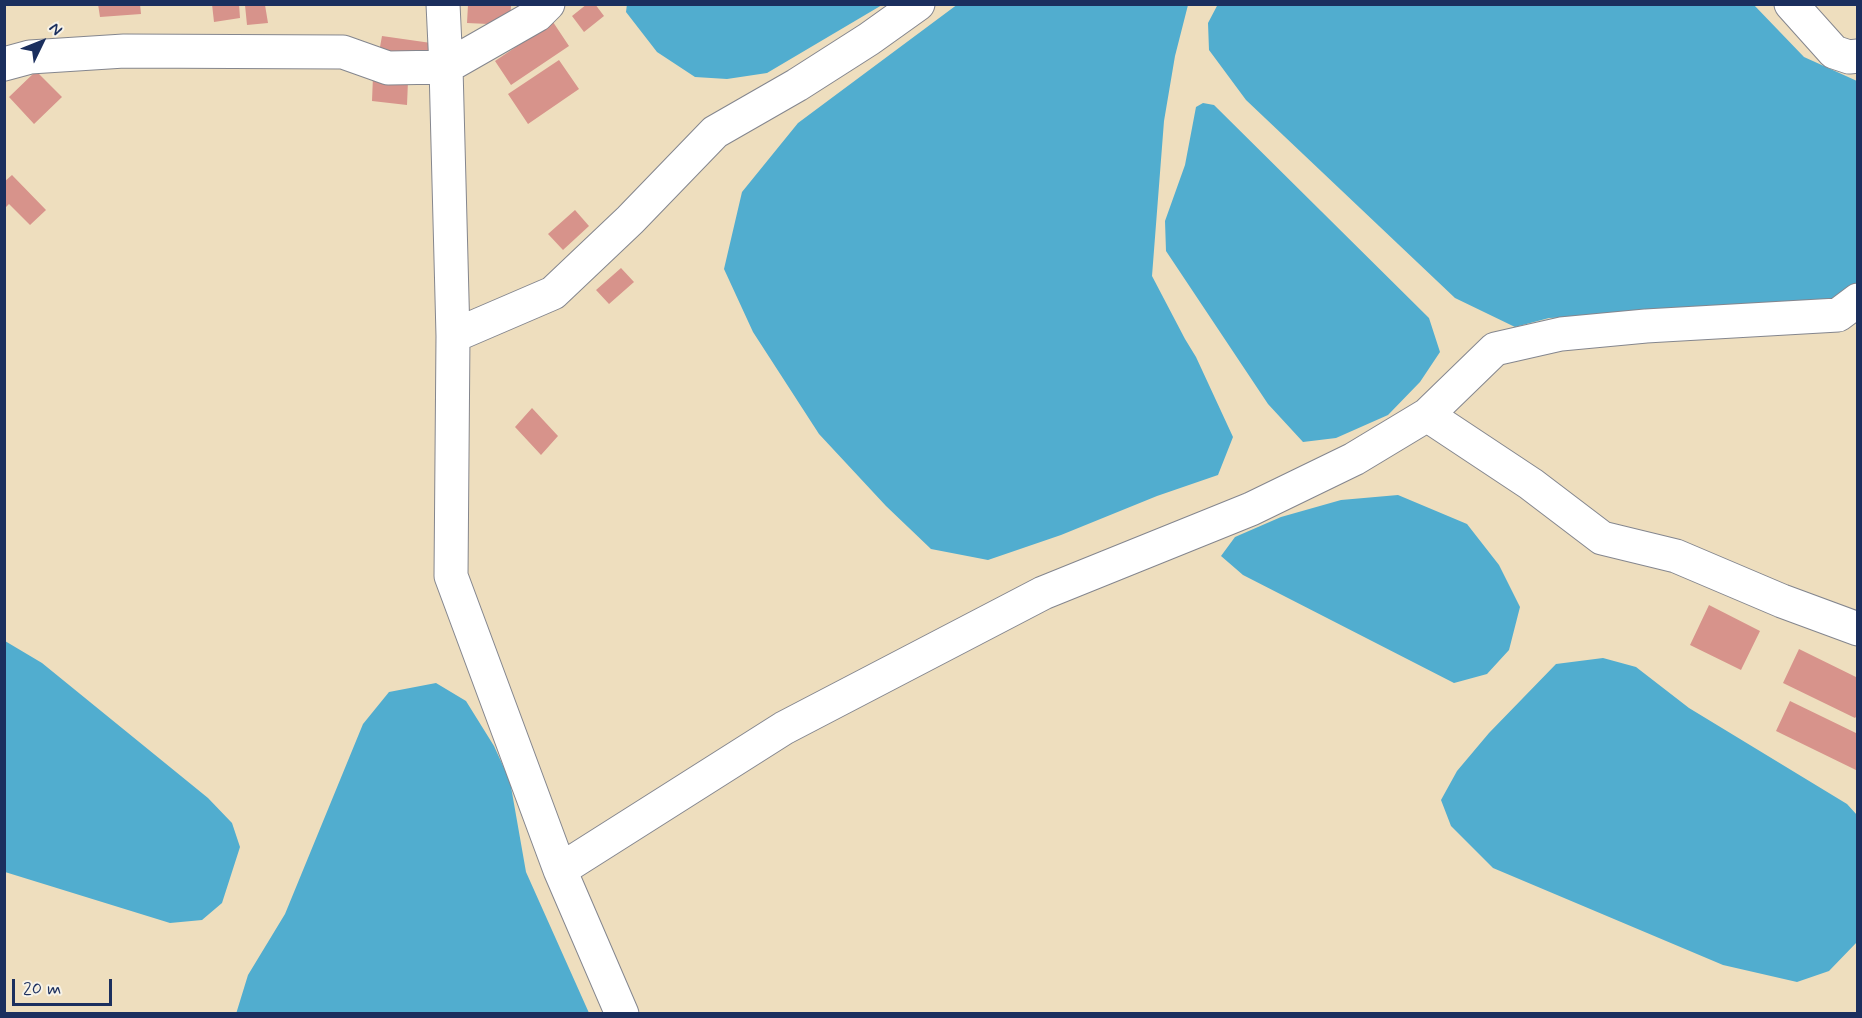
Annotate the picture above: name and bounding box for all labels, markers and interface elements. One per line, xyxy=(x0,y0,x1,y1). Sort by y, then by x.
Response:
north arrow xyxy=(12,12,72,72)
text: N xyxy=(44,18,67,40)
scale bar xyxy=(15,967,116,1005)
text: 20 m xyxy=(23,977,61,1001)

